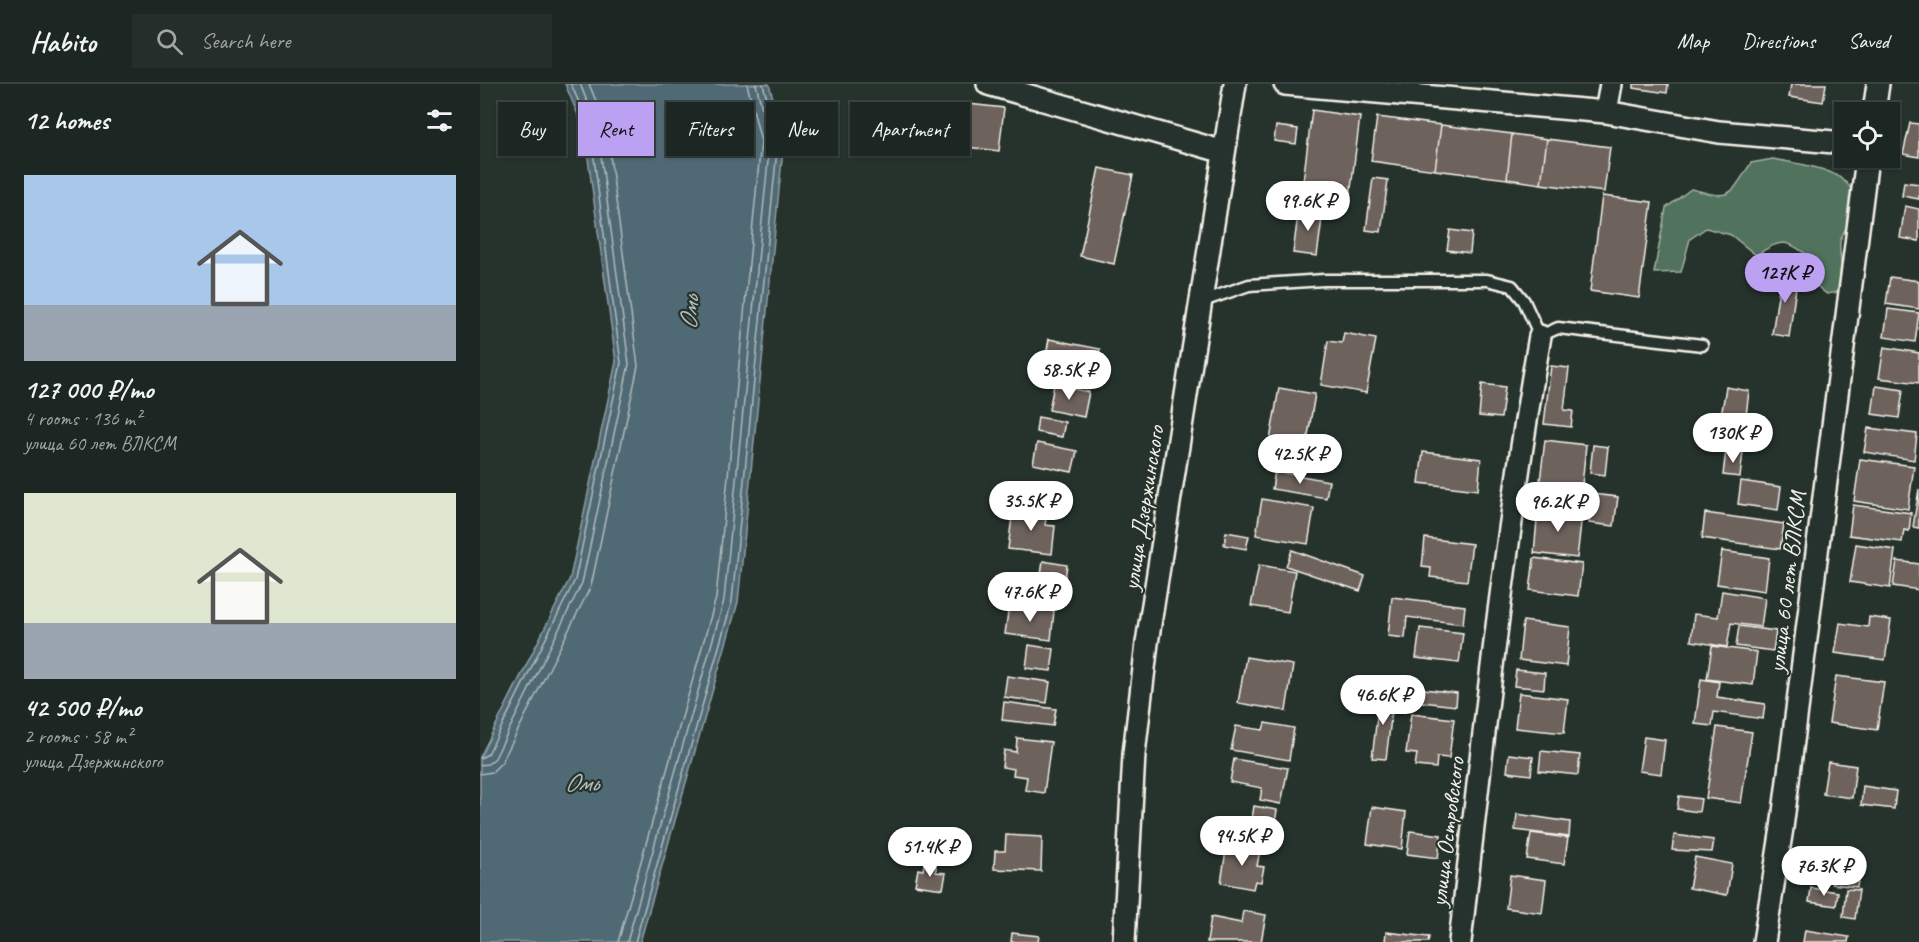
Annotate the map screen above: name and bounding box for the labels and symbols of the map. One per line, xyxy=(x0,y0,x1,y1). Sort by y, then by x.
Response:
pin: 99.6K ₽ xyxy=(1253,181,1363,232)
pin: 127K ₽ xyxy=(1736,253,1834,304)
water label: Омь xyxy=(671,292,707,331)
pin: 58.5K ₽ xyxy=(1014,350,1124,401)
pin: 130K ₽ xyxy=(1684,413,1782,464)
street label: улица Дзержинского xyxy=(1115,422,1171,594)
pin: 42.5K ₽ xyxy=(1245,434,1355,485)
pin: 35.5K ₽ xyxy=(976,481,1086,532)
pin: 96.2K ₽ xyxy=(1503,482,1613,533)
street label: улица 60 лет ВЛКСМ xyxy=(1761,488,1813,676)
pin: 47.6K ₽ xyxy=(975,572,1085,623)
pin: 46.6K ₽ xyxy=(1328,675,1438,726)
street label: улица Островского xyxy=(1423,754,1471,910)
water label: Омь xyxy=(564,766,601,799)
pin: 94.5K ₽ xyxy=(1187,816,1297,867)
pin: 51.4K ₽ xyxy=(875,827,985,878)
pin: 76.3K ₽ xyxy=(1769,846,1879,897)

